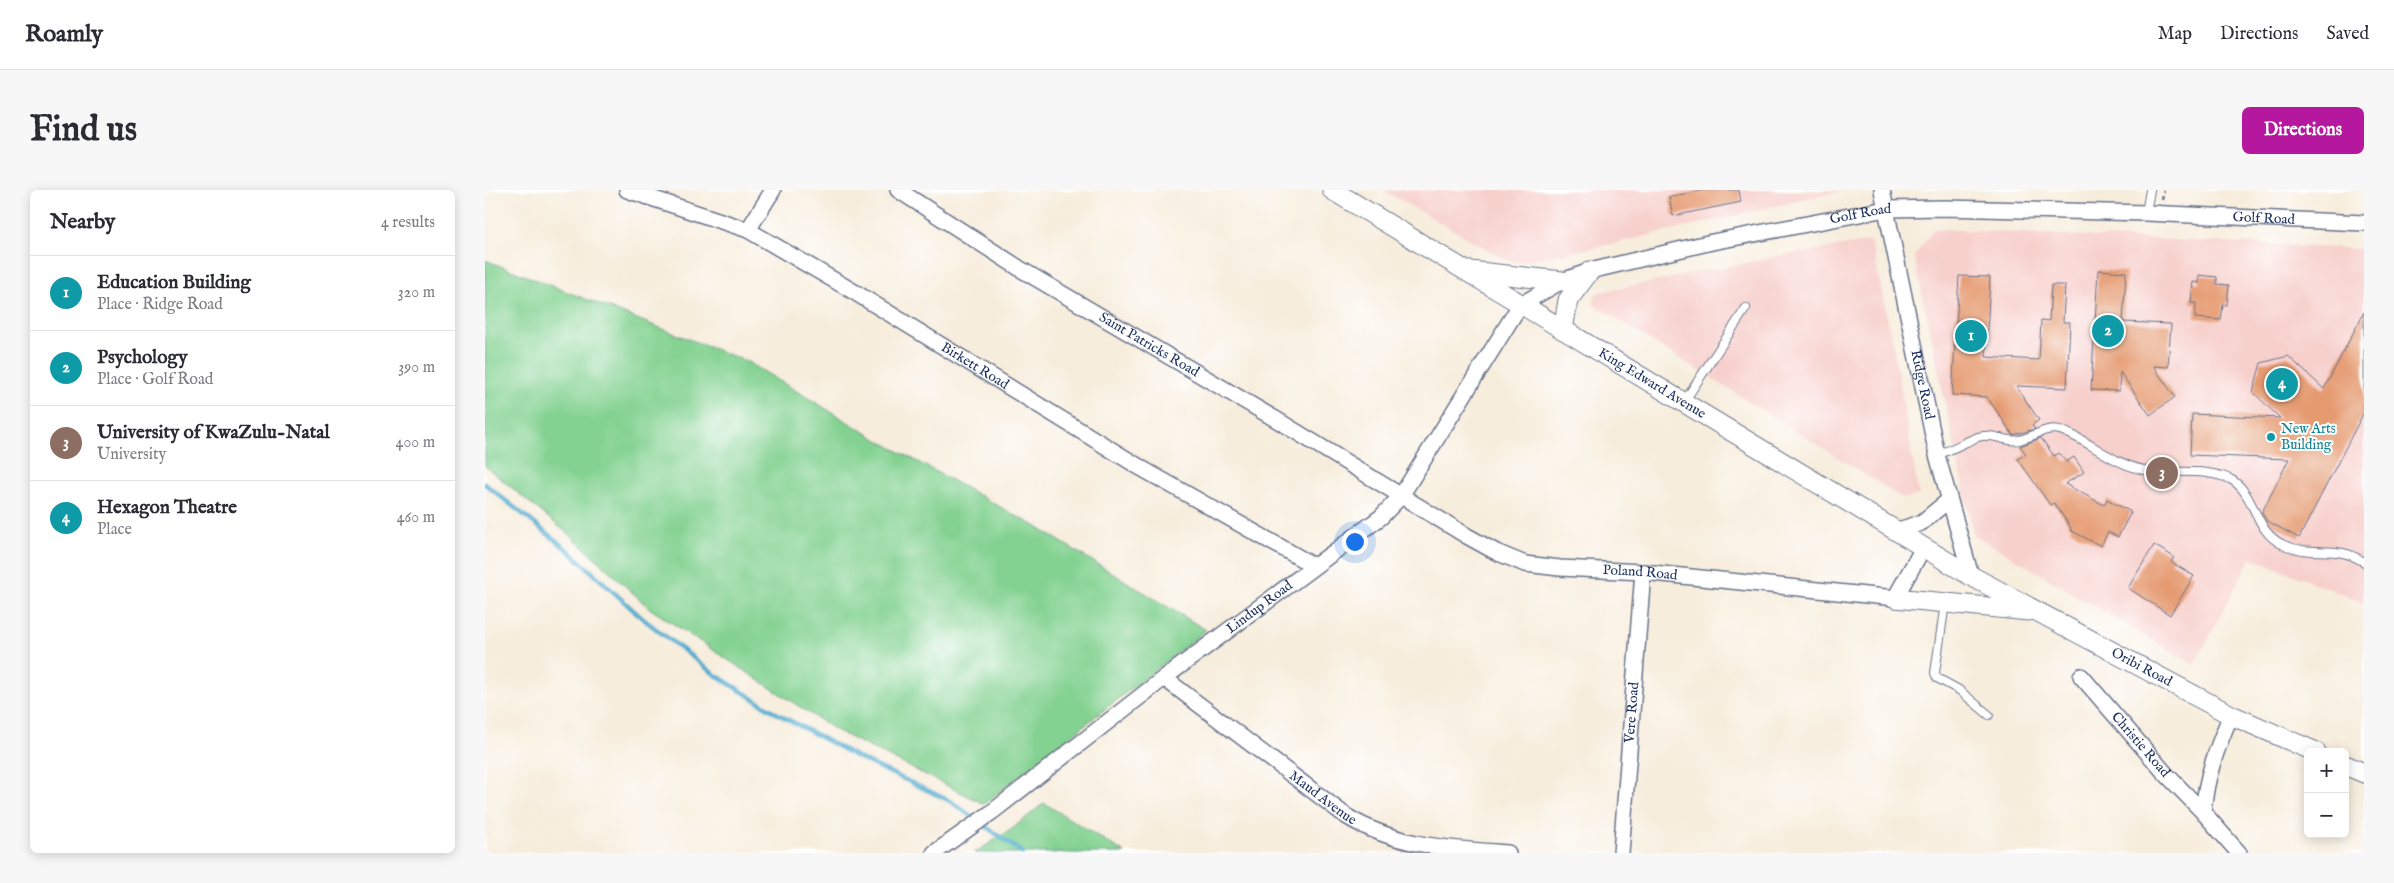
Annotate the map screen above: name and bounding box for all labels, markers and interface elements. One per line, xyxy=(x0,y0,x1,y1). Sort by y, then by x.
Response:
text: Roamly xyxy=(25,19,103,50)
text: Map xyxy=(2158,23,2192,46)
text: Directions xyxy=(2220,23,2298,46)
text: Saved xyxy=(2326,23,2369,46)
button: Directions xyxy=(2242,107,2364,154)
text: Find us xyxy=(30,108,137,153)
street label: Golf Road xyxy=(1828,200,1892,228)
street label: Golf Road xyxy=(2232,208,2296,229)
text: Nearby xyxy=(50,209,115,236)
text: 4 results xyxy=(381,213,435,233)
text: Education Building xyxy=(97,271,251,295)
text: 1 xyxy=(63,283,69,303)
text: 320 m xyxy=(398,283,435,303)
text: Place · Ridge Road xyxy=(97,295,223,315)
street label: Saint Patricks Road xyxy=(1096,308,1203,381)
pin: 2 xyxy=(2092,312,2124,350)
pin: 1 xyxy=(1955,317,1987,355)
street label: Birkett Road xyxy=(938,338,1013,394)
street label: King Edward Avenue xyxy=(1595,344,1710,423)
text: Psychology xyxy=(97,346,188,370)
street label: Ridge Road xyxy=(1906,348,1939,422)
text: 2 xyxy=(62,358,70,378)
text: 390 m xyxy=(398,358,435,378)
pin: 4 xyxy=(2266,365,2298,403)
text: Place · Golf Road xyxy=(97,370,213,390)
place label: New Arts Building xyxy=(2281,420,2336,454)
text: University of KwaZulu-Natal xyxy=(97,421,330,445)
marker: New Arts Building xyxy=(2265,431,2277,443)
text: 3 xyxy=(63,433,69,453)
text: 400 m xyxy=(396,433,435,453)
text: University xyxy=(97,445,166,465)
pin: 3 xyxy=(2146,454,2178,492)
text: Hexagon Theatre xyxy=(97,496,237,520)
text: 4 xyxy=(62,508,70,528)
text: 460 m xyxy=(397,508,435,528)
text: Place xyxy=(97,520,132,540)
your location xyxy=(1342,529,1368,555)
street label: Poland Road xyxy=(1602,561,1679,585)
street label: Lindup Road xyxy=(1223,576,1297,638)
street label: Oribi Road xyxy=(2108,644,2176,691)
street label: Vere Road xyxy=(1621,681,1643,745)
street label: Christie Road xyxy=(2107,708,2174,782)
map controls xyxy=(2304,748,2349,838)
button: + xyxy=(2304,748,2349,793)
street label: Maud Avenue xyxy=(1285,767,1360,829)
button: − xyxy=(2304,793,2349,838)

